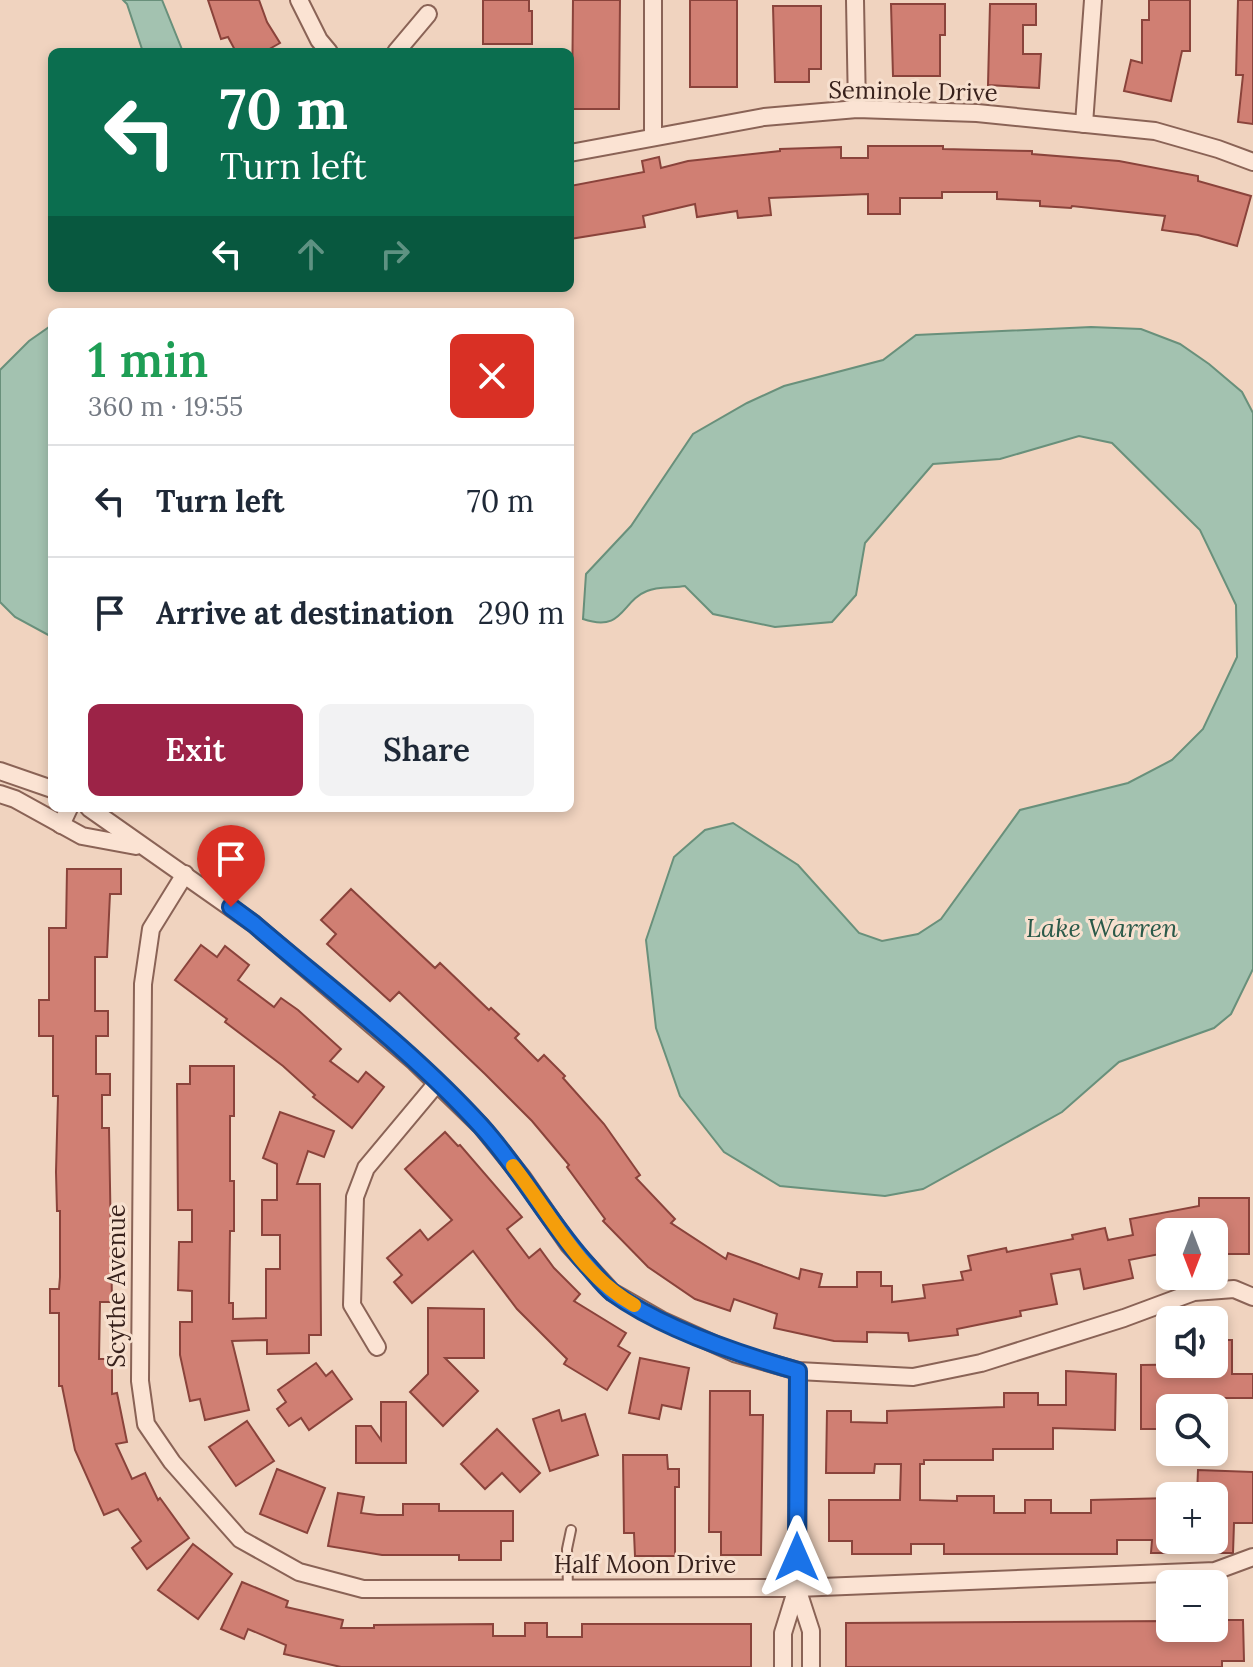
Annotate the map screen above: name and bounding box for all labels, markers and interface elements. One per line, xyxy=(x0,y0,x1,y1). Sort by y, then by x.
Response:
text: 70 m xyxy=(220,73,348,144)
street label: Seminole Drive xyxy=(828,74,998,108)
icon: left xyxy=(88,80,192,184)
text: Turn left xyxy=(220,143,367,189)
icon: left xyxy=(205,232,249,276)
icon: ahead xyxy=(289,232,333,276)
icon: right xyxy=(373,232,417,276)
text: 1 min xyxy=(88,329,208,390)
button: close xyxy=(450,334,534,418)
text: 360 m · 19:55 xyxy=(88,390,243,423)
icon: left xyxy=(88,479,132,523)
text: Turn left xyxy=(156,482,284,520)
text: 70 m xyxy=(467,482,534,520)
icon: arrive xyxy=(88,591,132,635)
text: Arrive at destination xyxy=(156,594,454,632)
text: 290 m xyxy=(478,594,565,632)
button: Exit xyxy=(88,704,303,796)
button: Share xyxy=(319,704,534,796)
pin xyxy=(197,825,265,907)
icon: arrive xyxy=(209,837,253,881)
water label: Lake Warren xyxy=(1026,911,1178,944)
street label: Scythe Avenue xyxy=(101,1204,132,1368)
north arrow xyxy=(1156,1218,1228,1290)
map controls xyxy=(1156,1218,1228,1642)
button: sound xyxy=(1156,1306,1228,1378)
button: search xyxy=(1156,1394,1228,1466)
button: + xyxy=(1156,1482,1228,1554)
position arrow xyxy=(755,1515,839,1599)
street label: Half Moon Drive xyxy=(554,1549,736,1580)
button: − xyxy=(1156,1570,1228,1642)

